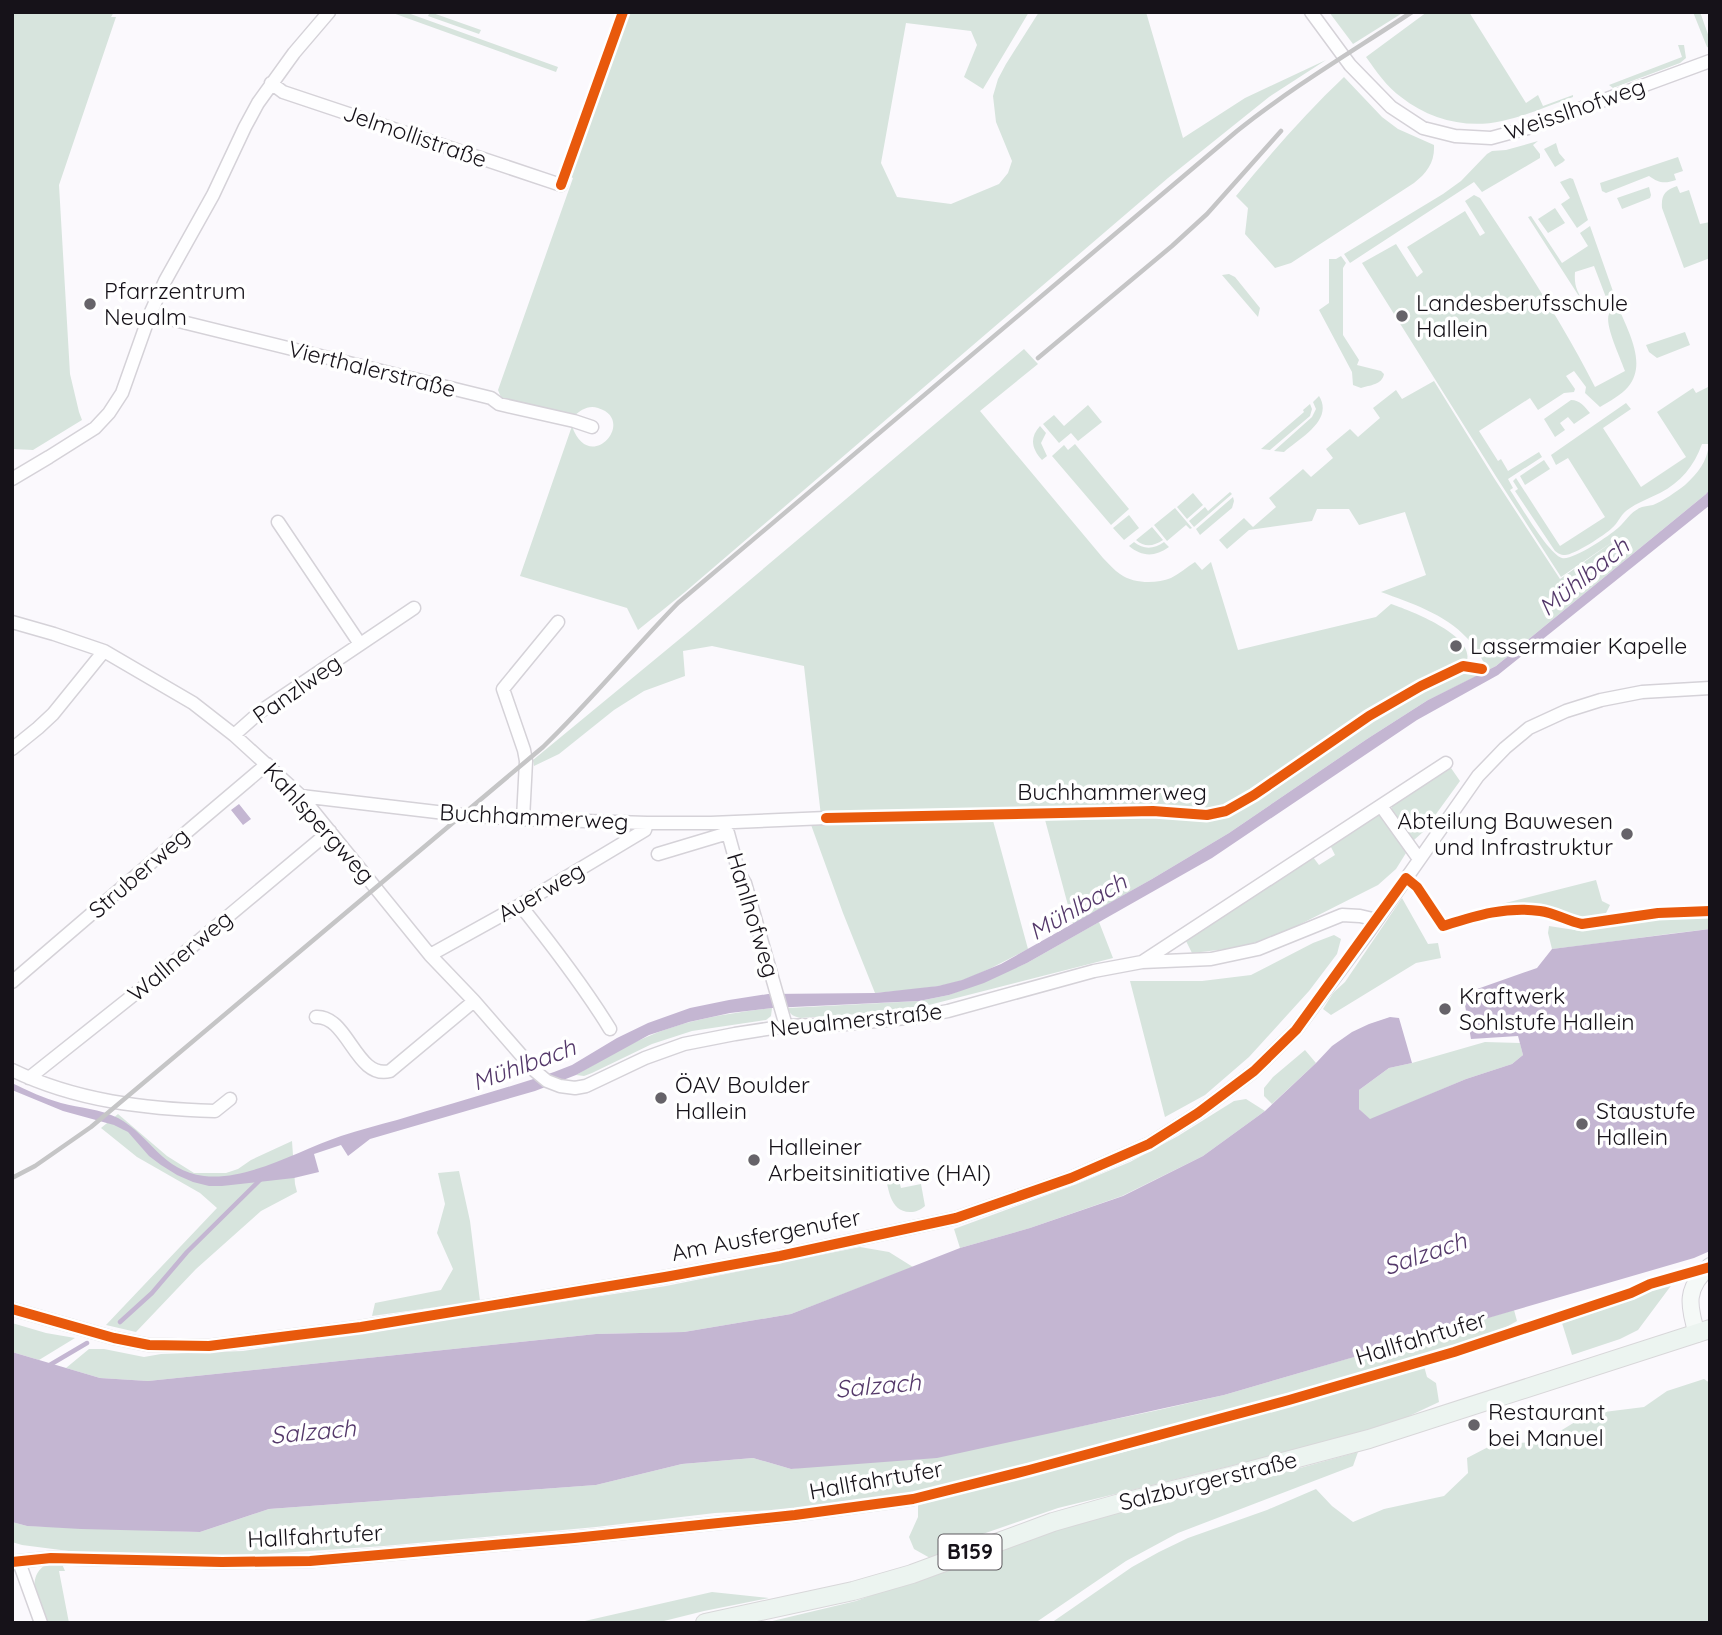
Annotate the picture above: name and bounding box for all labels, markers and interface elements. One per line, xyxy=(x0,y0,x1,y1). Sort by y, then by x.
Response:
street label: Weisslhofweg xyxy=(1501,71,1649,146)
street label: Jelmollistraße xyxy=(340,97,491,174)
place label: Pfarrzentrum Neualm xyxy=(104,276,246,331)
place label: Landesberufsschule Hallein xyxy=(1416,288,1628,343)
marker: Pfarrzentrum Neualm xyxy=(82,296,98,312)
marker: Landesberufsschule Hallein xyxy=(1394,308,1410,324)
street label: Vierthalerstraße xyxy=(285,334,459,403)
water label: Mühlbach xyxy=(1532,530,1635,622)
place label: Lassermaier Kapelle xyxy=(1470,631,1687,660)
marker: Lassermaier Kapelle xyxy=(1448,638,1464,654)
street label: Panzlweg xyxy=(247,648,347,730)
street label: Kahlspergweg xyxy=(257,756,381,889)
street label: Buchhammerweg xyxy=(1017,777,1207,806)
street label: Buchhammerweg xyxy=(439,797,629,836)
place label: Abteilung Bauwesen und Infrastruktur xyxy=(1397,806,1613,861)
street label: Struberweg xyxy=(82,821,195,924)
marker: Abteilung Bauwesen und Infrastruktur xyxy=(1619,826,1635,842)
street label: Hanlhofweg xyxy=(721,849,786,981)
street label: Auerweg xyxy=(492,855,589,928)
water label: Mühlbach xyxy=(1023,866,1132,946)
street label: Wallnerweg xyxy=(122,904,238,1008)
place label: Kraftwerk Sohlstufe Hallein xyxy=(1459,981,1635,1036)
street label: Neualmerstraße xyxy=(768,996,943,1043)
marker: Kraftwerk Sohlstufe Hallein xyxy=(1437,1001,1453,1017)
water label: Mühlbach xyxy=(468,1031,580,1097)
place label: ÖAV Boulder Hallein xyxy=(675,1070,810,1125)
marker: ÖAV Boulder Hallein xyxy=(653,1090,669,1106)
place label: Staustufe Hallein xyxy=(1596,1096,1696,1151)
marker: Staustufe Hallein xyxy=(1574,1116,1590,1132)
place label: Halleiner Arbeitsinitiative (HAI) xyxy=(768,1132,991,1187)
marker: Halleiner Arbeitsinitiative (HAI) xyxy=(746,1152,762,1168)
street label: Am Ausfergenufer xyxy=(669,1202,863,1267)
water label: Salzach xyxy=(1379,1225,1470,1281)
street label: Hallfahrtufer xyxy=(1352,1304,1490,1371)
water label: Salzach xyxy=(834,1366,922,1404)
place label: Restaurant bei Manuel xyxy=(1488,1397,1605,1452)
water label: Salzach xyxy=(269,1412,357,1450)
marker: Restaurant bei Manuel xyxy=(1466,1417,1482,1433)
street label: Salzburgerstraße xyxy=(1116,1444,1300,1517)
street label: Hallfahrtufer xyxy=(807,1453,945,1506)
street label: Hallfahrtufer xyxy=(247,1517,383,1554)
road number: B159 xyxy=(939,1534,1002,1570)

